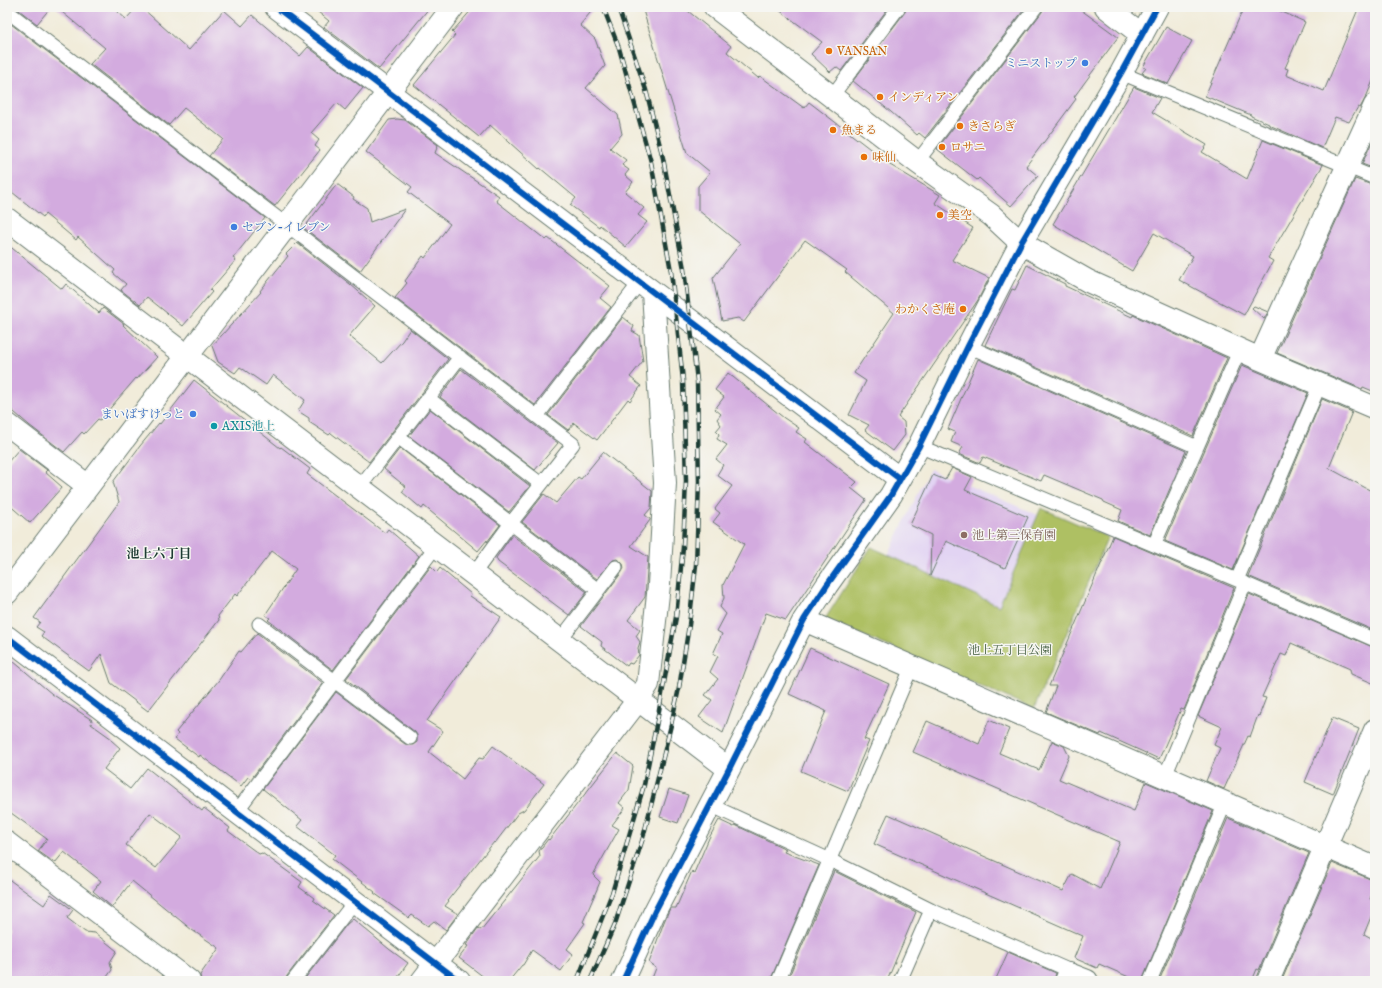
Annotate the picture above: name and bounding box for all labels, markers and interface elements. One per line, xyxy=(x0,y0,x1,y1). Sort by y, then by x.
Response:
place label: VANSAN xyxy=(836,44,888,59)
marker: VANSAN xyxy=(824,46,834,56)
place label: ミニストップ xyxy=(1005,56,1077,71)
marker: ミニストップ xyxy=(1080,58,1090,68)
place label: インディアン xyxy=(888,90,959,105)
marker: インディアン xyxy=(875,92,885,102)
place label: きさらぎ xyxy=(968,119,1016,134)
marker: きさらぎ xyxy=(955,121,965,131)
place label: 魚まる xyxy=(841,123,877,138)
marker: 魚まる xyxy=(828,125,838,135)
place label: ロサニ xyxy=(950,140,986,155)
marker: ロサニ xyxy=(937,142,947,152)
place label: 味仙 xyxy=(872,150,896,165)
marker: 味仙 xyxy=(859,152,869,162)
place label: 美空 xyxy=(948,208,972,223)
marker: 美空 xyxy=(935,210,945,220)
place label: セブン-イレブン xyxy=(242,220,331,235)
marker: セブン-イレブン xyxy=(229,222,239,232)
place label: わかくさ庵 xyxy=(895,302,955,317)
marker: わかくさ庵 xyxy=(958,304,968,314)
place label: まいばすけっと xyxy=(101,407,185,422)
marker: まいばすけっと xyxy=(188,409,198,419)
place label: AXIS池上 xyxy=(221,419,275,434)
marker: AXIS池上 xyxy=(209,421,219,431)
place label: 池上第三保育園 xyxy=(972,528,1056,543)
marker: 池上第三保育園 xyxy=(959,530,969,540)
district label: 池上六丁目 xyxy=(126,546,192,563)
park label: 池上五丁目公園 xyxy=(968,643,1052,658)

